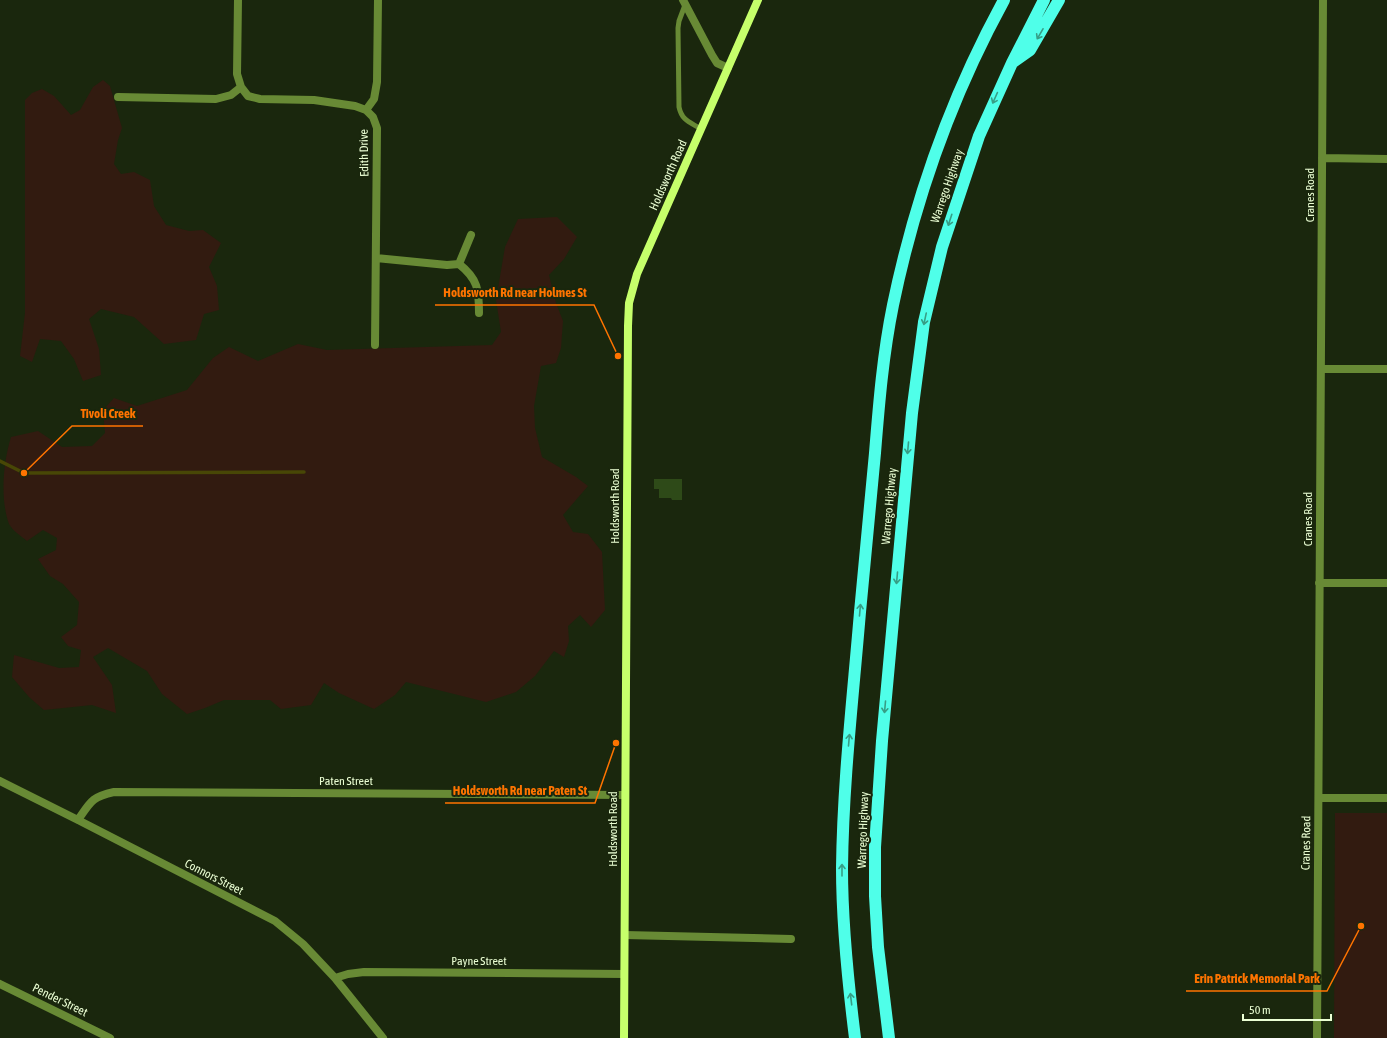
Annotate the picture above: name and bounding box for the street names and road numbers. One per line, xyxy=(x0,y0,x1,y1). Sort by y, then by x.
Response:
street label: Edith Drive xyxy=(357,129,371,177)
street label: Holdsworth Road xyxy=(646,138,690,212)
street label: Warrego Highway xyxy=(928,147,966,225)
street label: Cranes Road xyxy=(1303,168,1317,222)
street label: Warrego Highway xyxy=(879,467,899,545)
street label: Holdsworth Road xyxy=(608,468,622,544)
street label: Cranes Road xyxy=(1301,492,1315,546)
street label: Paten Street xyxy=(319,774,373,788)
street label: Holdsworth Road xyxy=(606,791,620,867)
street label: Warrego Highway xyxy=(855,791,871,869)
street label: Cranes Road xyxy=(1299,816,1313,870)
street label: Connors Street xyxy=(182,856,246,898)
street label: Payne Street xyxy=(451,954,507,968)
street label: Pender Street xyxy=(30,981,90,1020)

